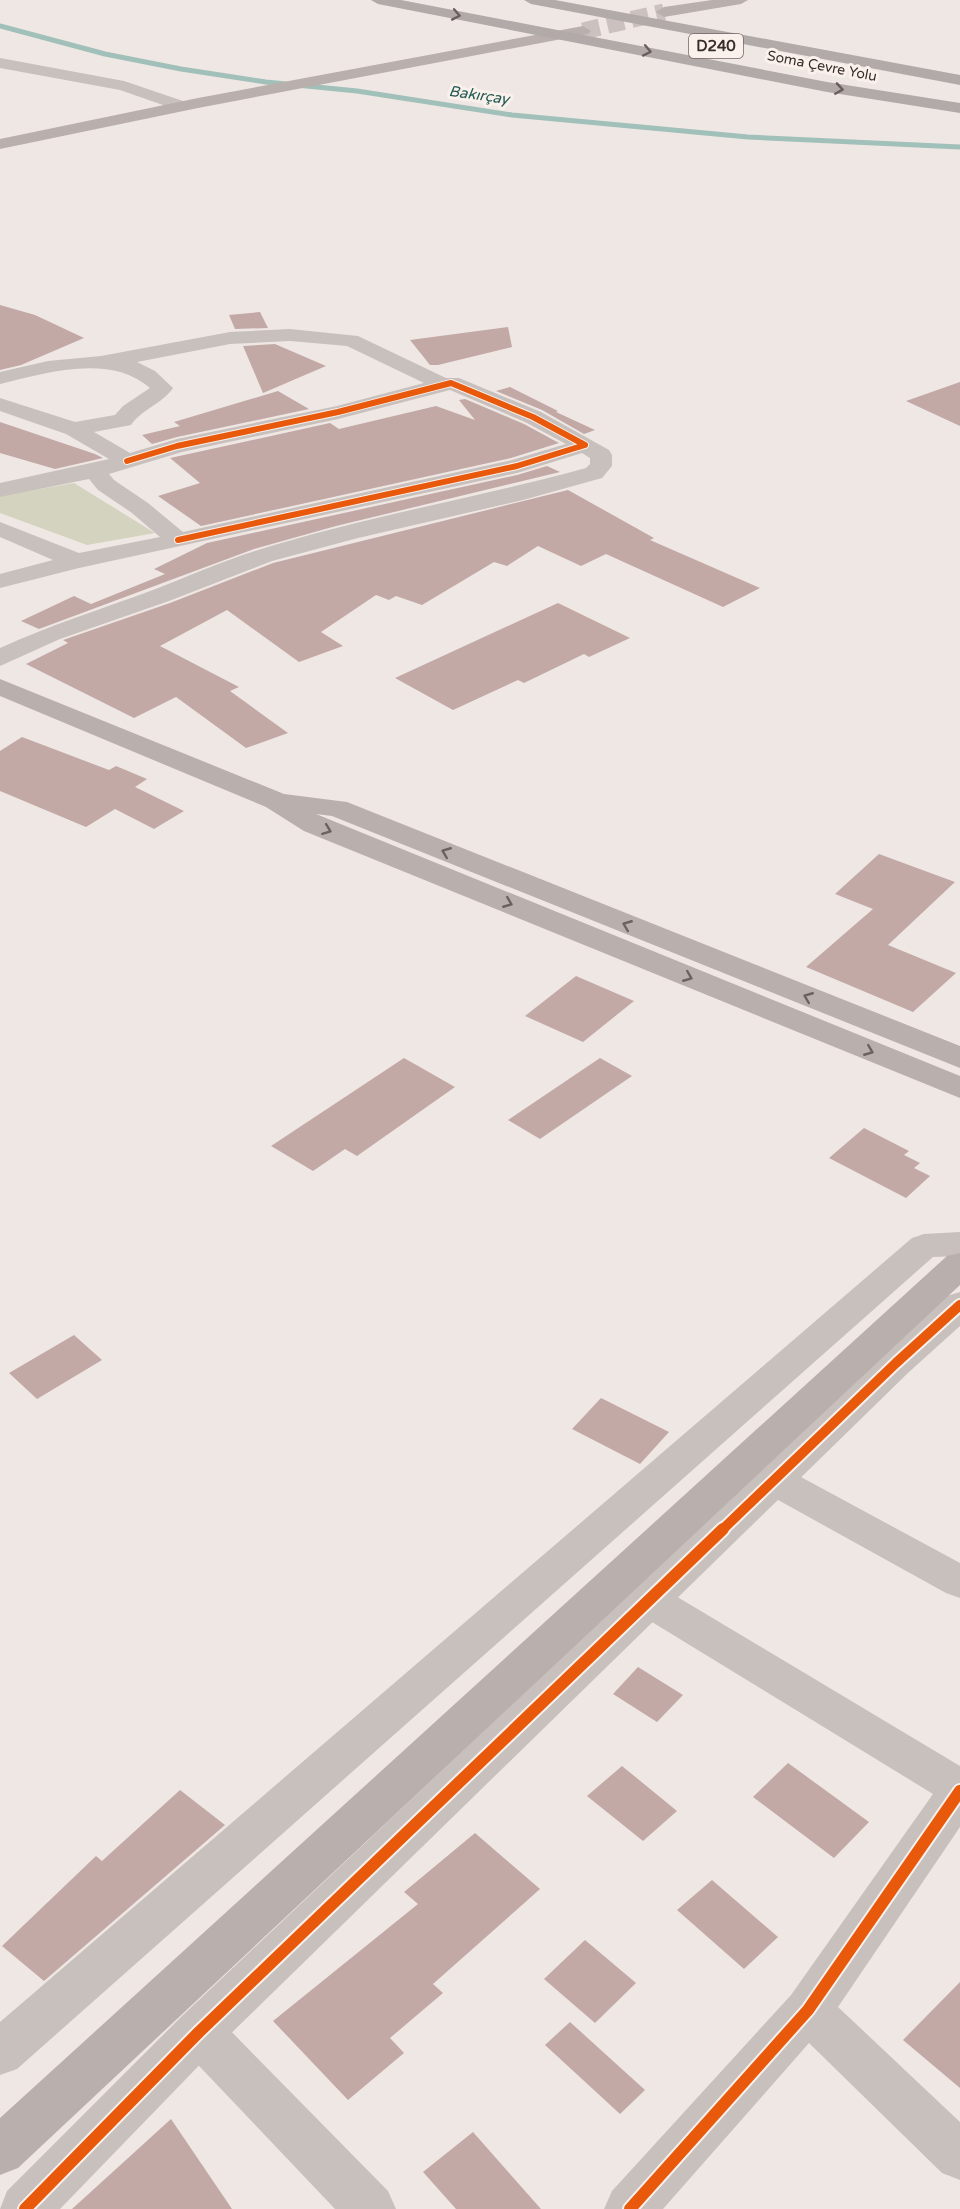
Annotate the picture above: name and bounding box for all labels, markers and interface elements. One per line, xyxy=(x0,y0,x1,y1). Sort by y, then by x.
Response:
one-way arrow xyxy=(450,8,460,21)
road number: D240 xyxy=(689,34,743,58)
one-way arrow xyxy=(642,44,652,57)
street label: Soma Çevre Yolu xyxy=(766,47,878,85)
water label: Bakırçay xyxy=(448,82,512,108)
one-way arrow xyxy=(834,82,843,94)
one-way arrow xyxy=(321,823,332,835)
one-way arrow xyxy=(442,847,453,859)
one-way arrow xyxy=(502,896,513,908)
one-way arrow xyxy=(623,920,634,932)
one-way arrow xyxy=(682,970,693,982)
one-way arrow xyxy=(804,992,814,1005)
one-way arrow xyxy=(862,1044,873,1056)

